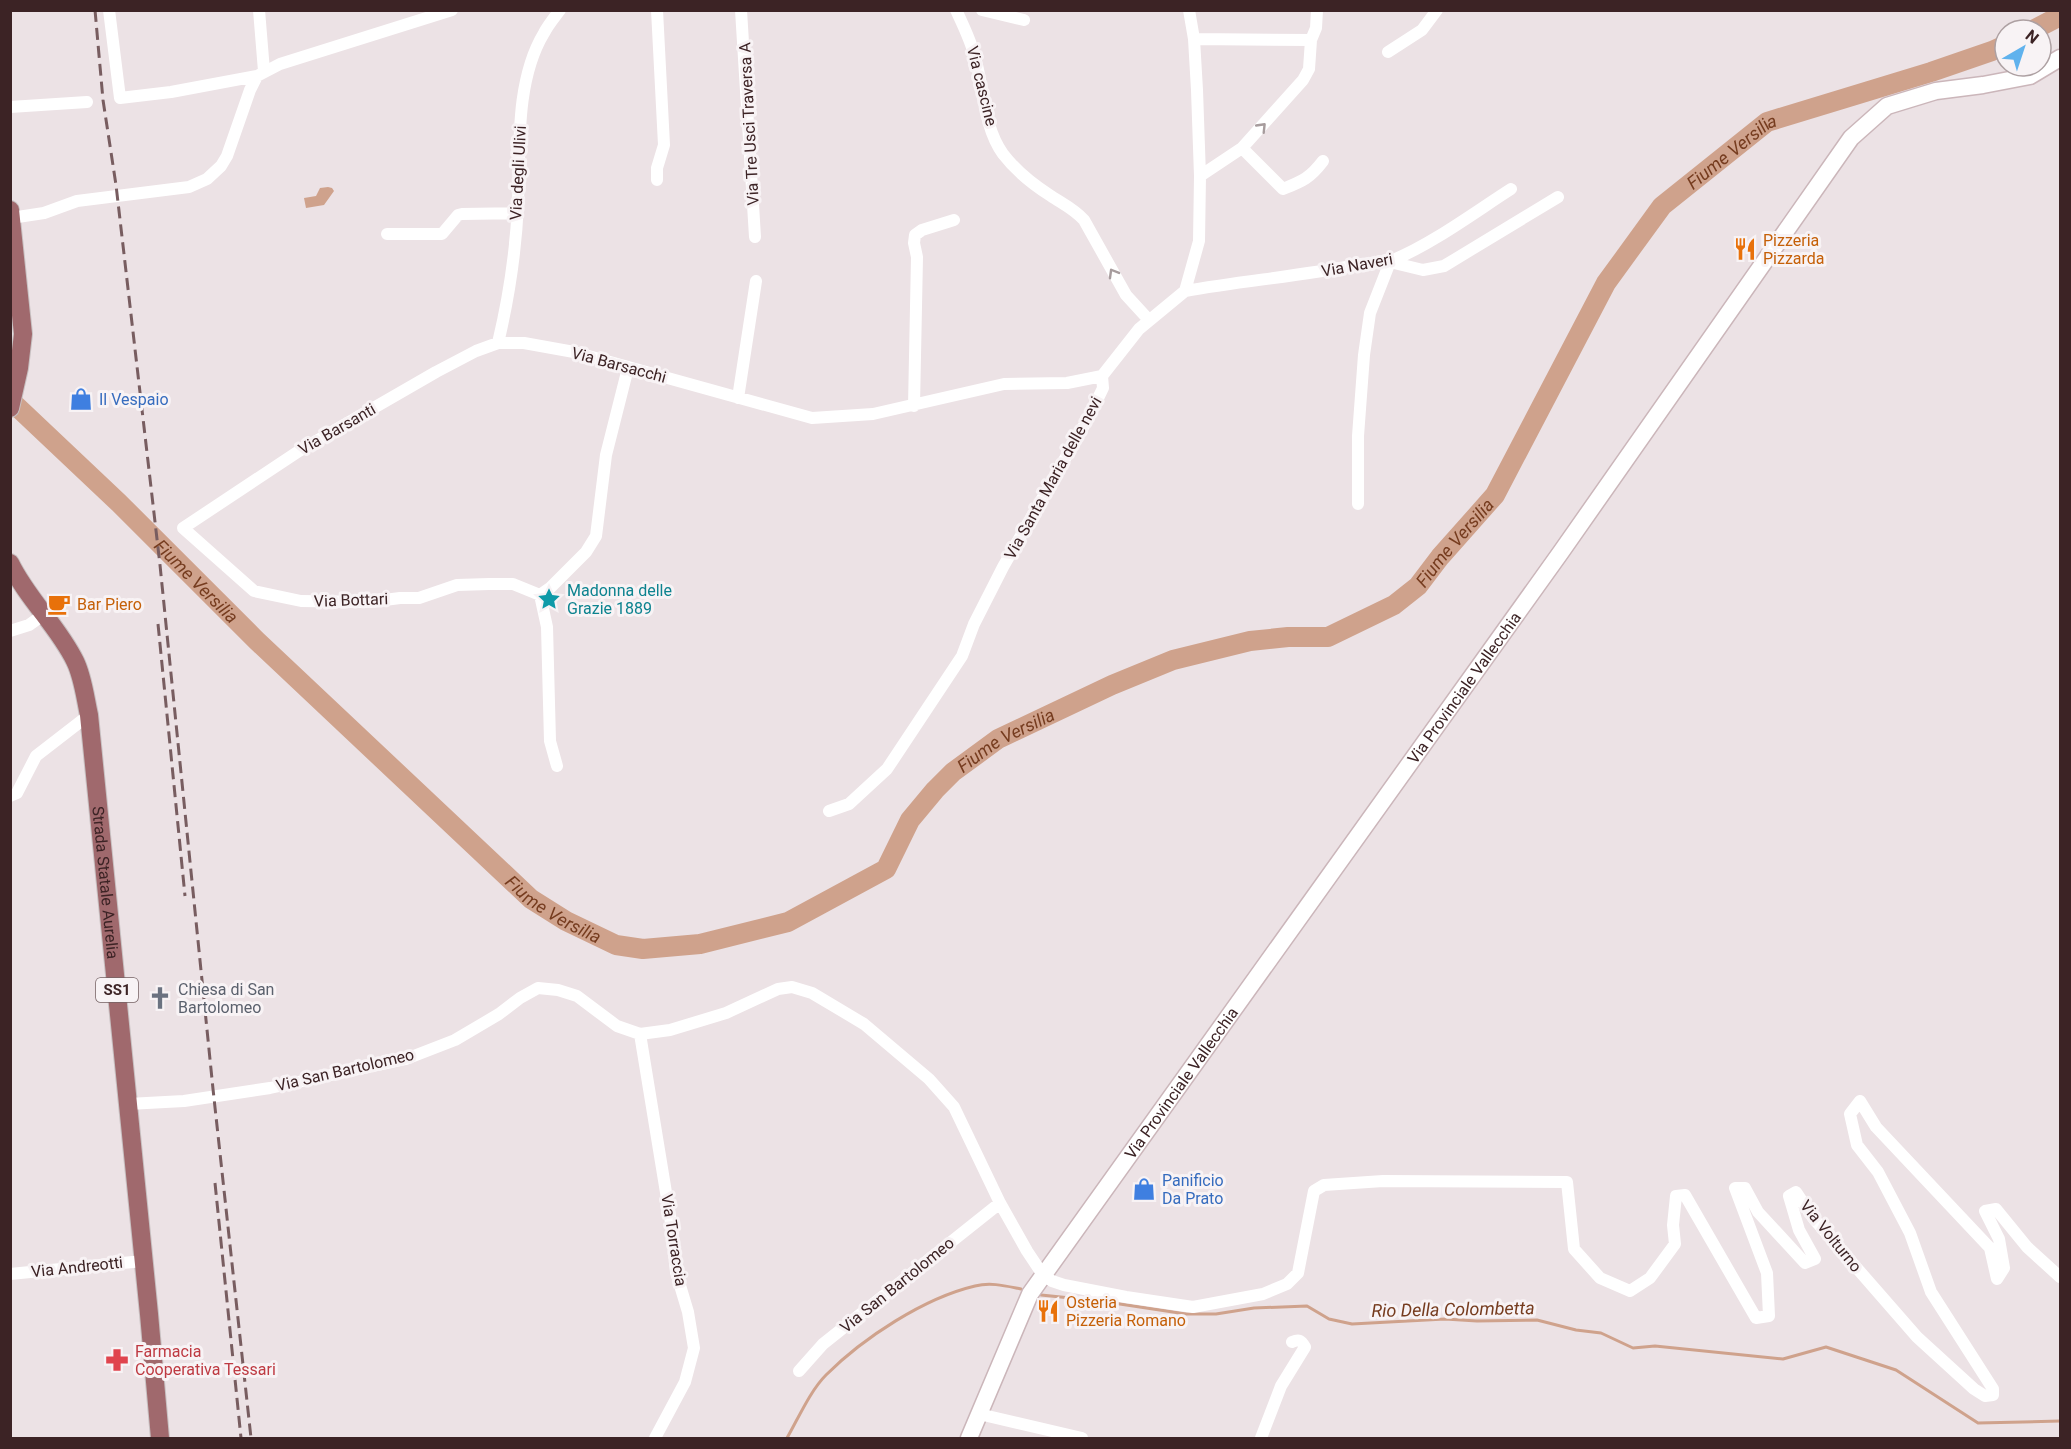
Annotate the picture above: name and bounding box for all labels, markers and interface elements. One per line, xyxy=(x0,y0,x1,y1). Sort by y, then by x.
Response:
north arrow xyxy=(1993,18,2053,78)
text: N xyxy=(2022,26,2042,48)
street label: Via Tre Usci Traversa A xyxy=(735,41,763,206)
street label: Via cascine xyxy=(963,44,1001,128)
water label: Fiume Versilia xyxy=(1682,109,1779,193)
one-way arrow xyxy=(1255,124,1266,135)
street label: Via degli Ulivi xyxy=(506,125,530,221)
place label: Pizzeria Pizzarda xyxy=(1763,231,1825,268)
restaurant icon: Pizzeria Pizzarda xyxy=(1732,236,1758,262)
street label: Via Naveri xyxy=(1320,249,1394,281)
one-way arrow xyxy=(1109,269,1120,279)
street label: Via Barsacchi xyxy=(570,343,668,387)
shop icon: Il Vespaio xyxy=(68,386,94,412)
place label: Il Vespaio xyxy=(99,390,169,409)
street label: Via Santa Maria delle nevi xyxy=(1000,393,1106,563)
street label: Via Barsanti xyxy=(295,399,379,459)
water label: Fiume Versilia xyxy=(1411,494,1498,591)
water label: Fiume Versilia xyxy=(151,535,243,627)
place label: Madonna delle Grazie 1889 xyxy=(567,581,672,618)
place icon: Madonna delle Grazie 1889 xyxy=(536,586,562,612)
street label: Via Bottari xyxy=(314,589,388,611)
cafe icon: Bar Piero xyxy=(46,591,72,617)
place label: Bar Piero xyxy=(77,595,142,614)
street label: Via Provinciale Vallecchia xyxy=(1403,608,1525,767)
water label: Fiume Versilia xyxy=(953,703,1058,776)
street label: Strada Statale Aurelia xyxy=(89,805,123,960)
water label: Fiume Versilia xyxy=(502,871,605,947)
road number: SS1 xyxy=(96,978,138,1002)
place label: Chiesa di San Bartolomeo xyxy=(178,980,274,1017)
church icon: Chiesa di San Bartolomeo xyxy=(147,985,173,1011)
street label: Via Provinciale Vallecchia xyxy=(1120,1003,1242,1162)
street label: Via San Bartolomeo xyxy=(274,1045,416,1095)
place label: Panificio Da Prato xyxy=(1162,1171,1224,1208)
shop icon: Panificio Da Prato xyxy=(1131,1176,1157,1202)
street label: Via Torraccia xyxy=(657,1193,691,1287)
street label: Via Volturno xyxy=(1796,1196,1866,1276)
street label: Via San Bartolomeo xyxy=(836,1233,958,1337)
street label: Via Andreotti xyxy=(30,1253,124,1281)
place label: Osteria Pizzeria Romano xyxy=(1066,1293,1186,1330)
water label: Rio Della Colombetta xyxy=(1371,1297,1535,1321)
restaurant icon: Osteria Pizzeria Romano xyxy=(1035,1298,1061,1324)
place label: Farmacia Cooperativa Tessari xyxy=(135,1342,276,1379)
pharmacy icon: Farmacia Cooperativa Tessari xyxy=(104,1347,130,1373)

